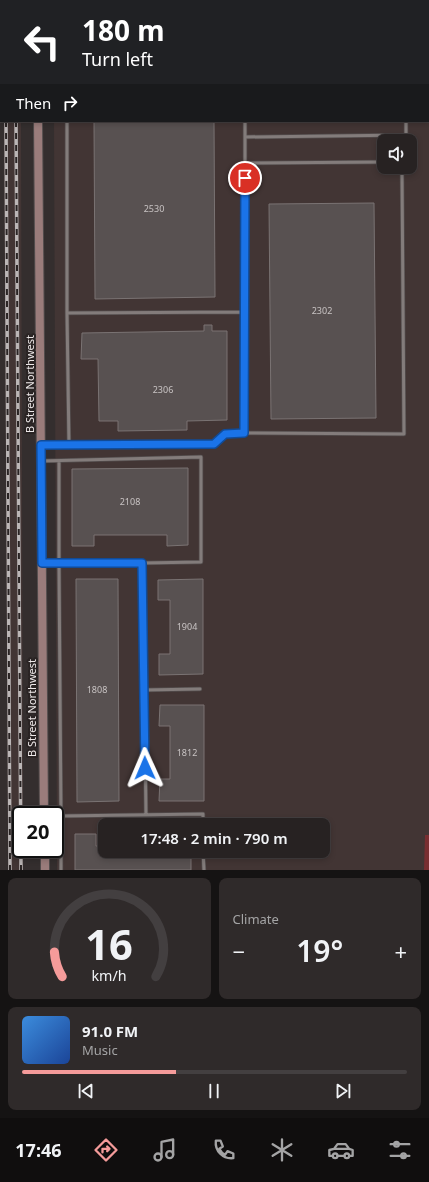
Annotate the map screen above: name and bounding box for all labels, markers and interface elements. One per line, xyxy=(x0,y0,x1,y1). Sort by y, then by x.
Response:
text: 180 m xyxy=(82,11,165,49)
icon: left xyxy=(16,16,68,68)
text: Turn left xyxy=(82,47,153,71)
icon: right xyxy=(59,92,81,114)
text: Then xyxy=(16,93,51,113)
map controls xyxy=(377,134,417,174)
button: sound xyxy=(377,134,417,174)
pin xyxy=(228,161,262,195)
icon: arrive xyxy=(234,167,256,189)
house number: 2530 xyxy=(144,202,164,215)
house number: 2302 xyxy=(312,304,332,317)
street label: B Street Northwest xyxy=(22,335,37,433)
house number: 2306 xyxy=(153,383,173,396)
house number: 2108 xyxy=(120,495,140,508)
house number: 1904 xyxy=(177,620,197,633)
street label: B Street Northwest xyxy=(24,659,39,757)
house number: 1808 xyxy=(87,683,107,696)
house number: 1812 xyxy=(177,746,197,759)
position arrow xyxy=(124,747,166,789)
speed limit sign: 20 xyxy=(12,806,64,858)
text: 17:48 · 2 min · 790 m xyxy=(140,828,288,848)
text: Climate xyxy=(233,910,279,928)
text: 16 xyxy=(85,915,133,971)
text: 19° xyxy=(296,930,343,971)
text: − xyxy=(233,936,245,966)
text: + xyxy=(394,936,407,966)
text: km/h xyxy=(92,965,127,984)
text: 91.0 FM xyxy=(82,1021,138,1041)
text: Music xyxy=(82,1041,118,1059)
icon: previous xyxy=(75,1080,97,1102)
icon: pause xyxy=(203,1080,225,1102)
icon: next xyxy=(332,1080,354,1102)
icon: directions xyxy=(92,1136,120,1164)
icon: music xyxy=(151,1136,179,1164)
icon: phone xyxy=(210,1136,238,1164)
icon: climate xyxy=(268,1136,296,1164)
icon: car xyxy=(327,1136,355,1164)
icon: filters xyxy=(386,1136,414,1164)
text: 17:46 xyxy=(15,1138,62,1162)

